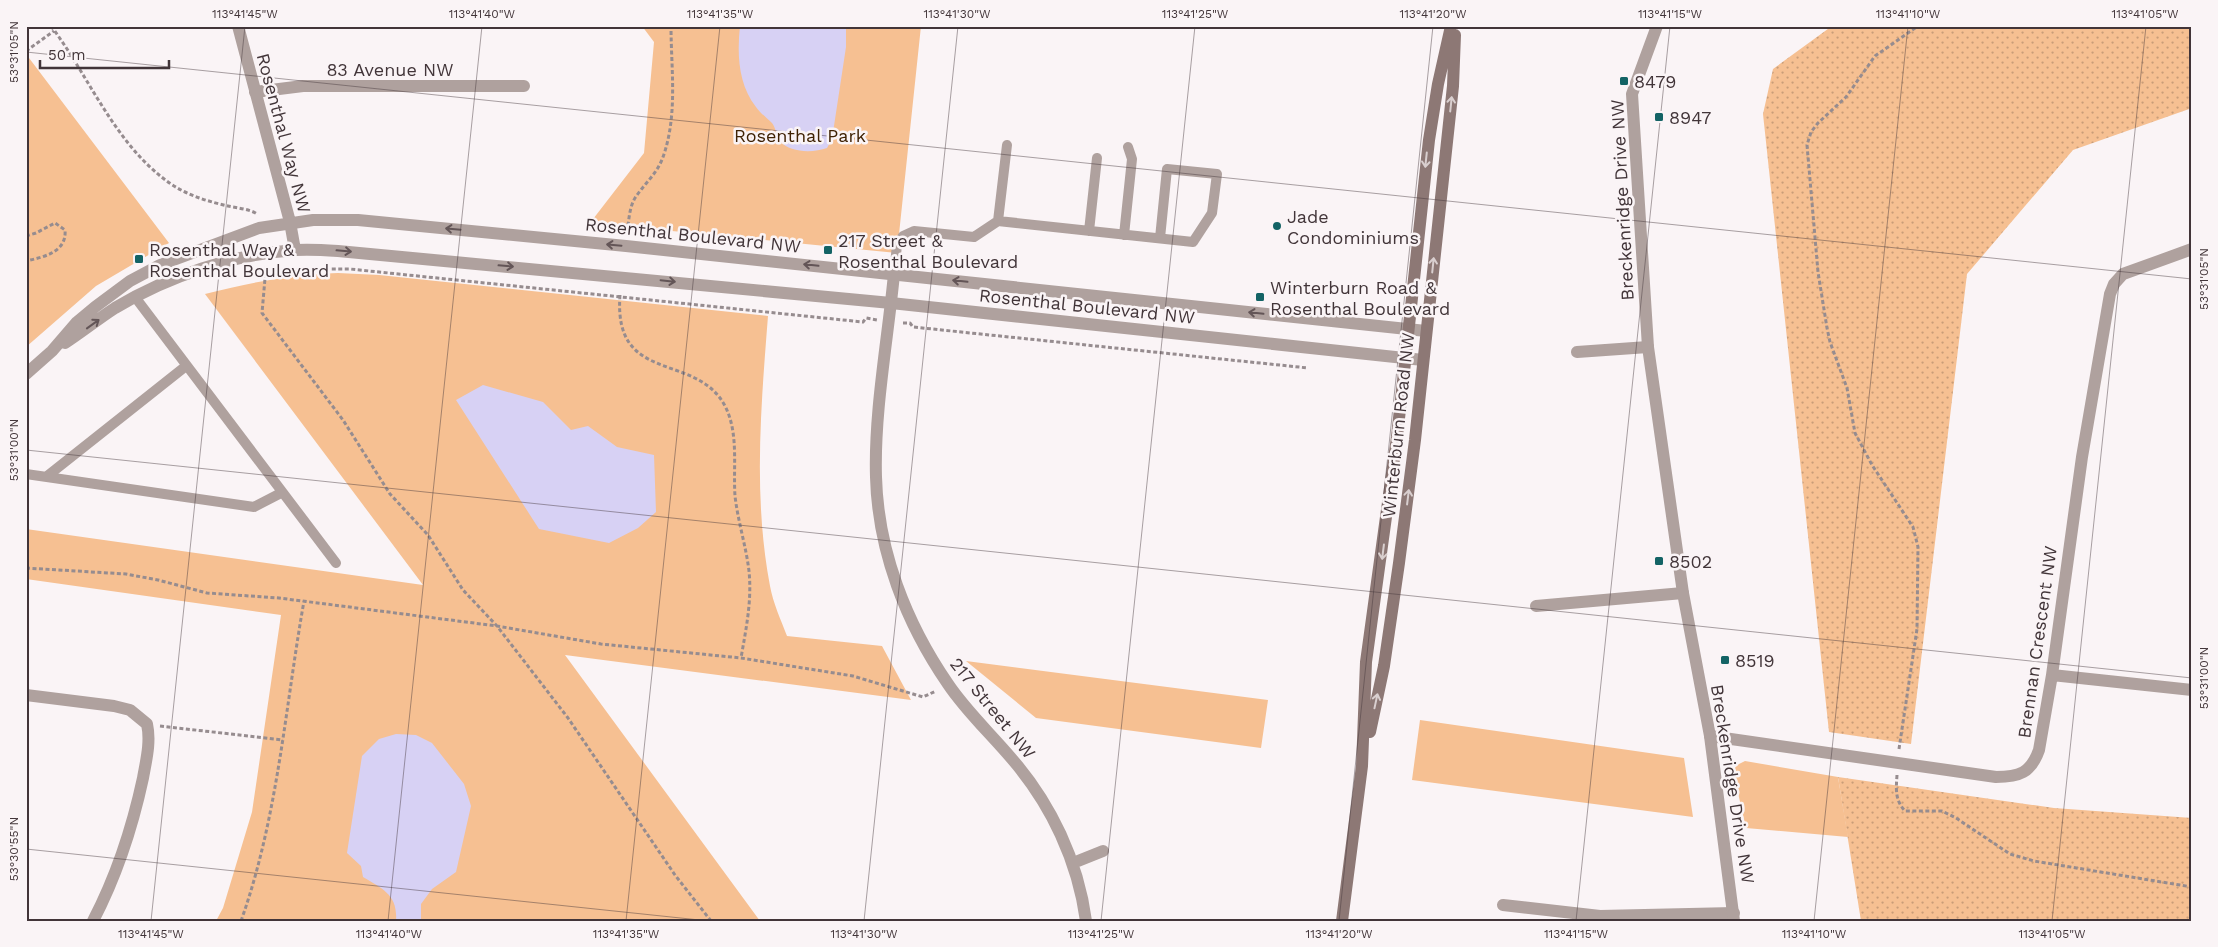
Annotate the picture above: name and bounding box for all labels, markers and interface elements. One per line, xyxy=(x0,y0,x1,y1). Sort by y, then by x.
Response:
text: 113°41'45"W xyxy=(212,7,278,21)
text: 113°41'40"W xyxy=(449,7,516,21)
text: 113°41'35"W xyxy=(687,7,754,21)
text: 113°41'30"W xyxy=(923,7,991,21)
text: 113°41'25"W xyxy=(1162,7,1229,21)
text: 113°41'20"W xyxy=(1399,7,1467,21)
text: 113°41'15"W xyxy=(1638,7,1703,21)
text: 113°41'10"W xyxy=(1876,7,1941,21)
text: 113°41'05"W xyxy=(2111,7,2179,21)
text: 53°31'05"N xyxy=(7,21,21,83)
scale bar xyxy=(40,38,169,70)
text: 50 m xyxy=(48,46,85,64)
street label: Rosenthal Way NW xyxy=(253,51,315,215)
street label: 83 Avenue NW xyxy=(327,59,453,80)
place label: 8479 xyxy=(1634,71,1676,92)
marker: 8479 xyxy=(1618,75,1630,87)
one-way arrow xyxy=(1446,96,1456,112)
street label: Breckenridge Drive NW xyxy=(1606,99,1638,301)
place label: 8947 xyxy=(1669,107,1711,128)
marker: 8947 xyxy=(1653,111,1665,123)
park label: Rosenthal Park xyxy=(734,125,866,146)
one-way arrow xyxy=(1421,152,1431,168)
place label: Jade Condominiums xyxy=(1287,206,1419,248)
street label: Rosenthal Boulevard NW xyxy=(584,213,802,257)
marker: Jade Condominiums xyxy=(1271,220,1283,232)
one-way arrow xyxy=(445,225,461,234)
place label: 217 Street & Rosenthal Boulevard xyxy=(838,230,1018,272)
place label: Rosenthal Way & Rosenthal Boulevard xyxy=(149,239,329,281)
one-way arrow xyxy=(607,240,623,250)
marker: 217 Street & Rosenthal Boulevard xyxy=(822,244,834,256)
one-way arrow xyxy=(336,247,352,256)
text: 53°31'05"N xyxy=(2197,248,2211,310)
marker: Rosenthal Way & Rosenthal Boulevard xyxy=(133,253,145,265)
one-way arrow xyxy=(1428,258,1438,274)
one-way arrow xyxy=(803,260,819,270)
one-way arrow xyxy=(498,261,514,271)
one-way arrow xyxy=(660,276,676,286)
one-way arrow xyxy=(952,276,968,286)
place label: Winterburn Road & Rosenthal Boulevard xyxy=(1270,277,1450,319)
street label: Rosenthal Boulevard NW xyxy=(978,284,1196,328)
marker: Winterburn Road & Rosenthal Boulevard xyxy=(1254,291,1266,303)
one-way arrow xyxy=(1248,308,1264,318)
one-way arrow xyxy=(86,319,99,330)
street label: Winterburn Road NW xyxy=(1378,331,1418,519)
text: 53°31'00"N xyxy=(7,419,21,481)
one-way arrow xyxy=(1403,490,1413,506)
one-way arrow xyxy=(1377,543,1387,559)
street label: Brennan Crescent NW xyxy=(2013,545,2061,739)
place label: 8502 xyxy=(1669,551,1712,572)
marker: 8502 xyxy=(1653,555,1665,567)
text: 53°31'00"N xyxy=(2197,647,2211,709)
place label: 8519 xyxy=(1735,650,1775,671)
street label: 217 Street NW xyxy=(946,653,1040,763)
marker: 8519 xyxy=(1719,654,1731,666)
street label: Breckenridge Drive NW xyxy=(1707,683,1759,885)
one-way arrow xyxy=(1372,694,1381,710)
text: 53°30'55"N xyxy=(7,817,21,881)
text: 113°41'45"W xyxy=(118,927,184,941)
text: 113°41'40"W xyxy=(356,927,423,941)
text: 113°41'35"W xyxy=(593,927,660,941)
text: 113°41'30"W xyxy=(830,927,898,941)
text: 113°41'25"W xyxy=(1068,927,1135,941)
text: 113°41'20"W xyxy=(1305,927,1373,941)
text: 113°41'15"W xyxy=(1544,927,1609,941)
text: 113°41'10"W xyxy=(1782,927,1847,941)
text: 113°41'05"W xyxy=(2018,927,2086,941)

